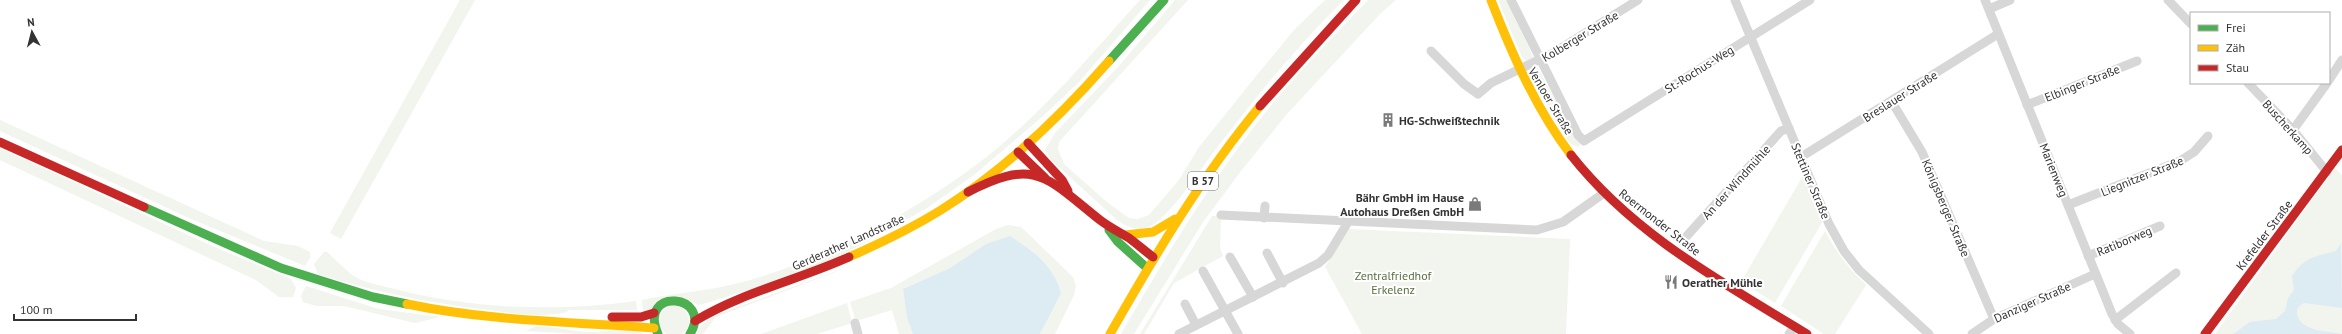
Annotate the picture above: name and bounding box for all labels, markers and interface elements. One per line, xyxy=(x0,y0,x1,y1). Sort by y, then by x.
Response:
street label: Kolberger Straße xyxy=(1539,7,1621,65)
north arrow xyxy=(12,12,52,52)
legend xyxy=(2190,12,2330,84)
text: N xyxy=(26,15,35,29)
text: Frei xyxy=(2226,20,2246,35)
text: Zäh xyxy=(2226,40,2245,55)
street label: St.-Rochus-Weg xyxy=(1662,42,1736,96)
text: Stau xyxy=(2226,60,2249,75)
street label: Elbinger Straße xyxy=(2042,61,2122,105)
street label: Venloer Straße xyxy=(1525,64,1577,137)
street label: Breslauer Straße xyxy=(1860,67,1940,125)
street label: Buscherkamp xyxy=(2259,96,2317,158)
building icon: HG-Schweißtechnik xyxy=(1380,112,1396,128)
place label: HG-Schweißtechnik xyxy=(1399,113,1500,128)
street label: Stettiner Straße xyxy=(1788,141,1834,221)
street label: Marienweg xyxy=(2036,141,2072,199)
street label: An der Windmühle xyxy=(1699,142,1773,222)
street label: Liegnitzer Straße xyxy=(2098,153,2186,199)
street label: Königsberger Straße xyxy=(1919,157,1973,259)
road number: B 57 xyxy=(1188,172,1218,190)
street label: Roermonder Straße xyxy=(1616,185,1704,259)
place label: Bähr GmbH im Hause Autohaus Dreßen GmbH xyxy=(1340,190,1464,219)
shop icon: Bähr GmbH im Hause Autohaus Dreßen GmbH xyxy=(1467,196,1483,212)
street label: Krefelder Straße xyxy=(2233,197,2295,273)
street label: Gerderather Landstraße xyxy=(789,210,907,274)
street label: Ratiborweg xyxy=(2094,223,2154,259)
park label: Zentralfriedhof Erkelenz xyxy=(1355,268,1432,297)
restaurant icon: Oerather Mühle xyxy=(1663,274,1679,290)
place label: Oerather Mühle xyxy=(1682,275,1763,290)
street label: Danziger Straße xyxy=(1991,278,2073,326)
scale bar xyxy=(14,296,136,322)
text: 100 m xyxy=(20,302,53,317)

